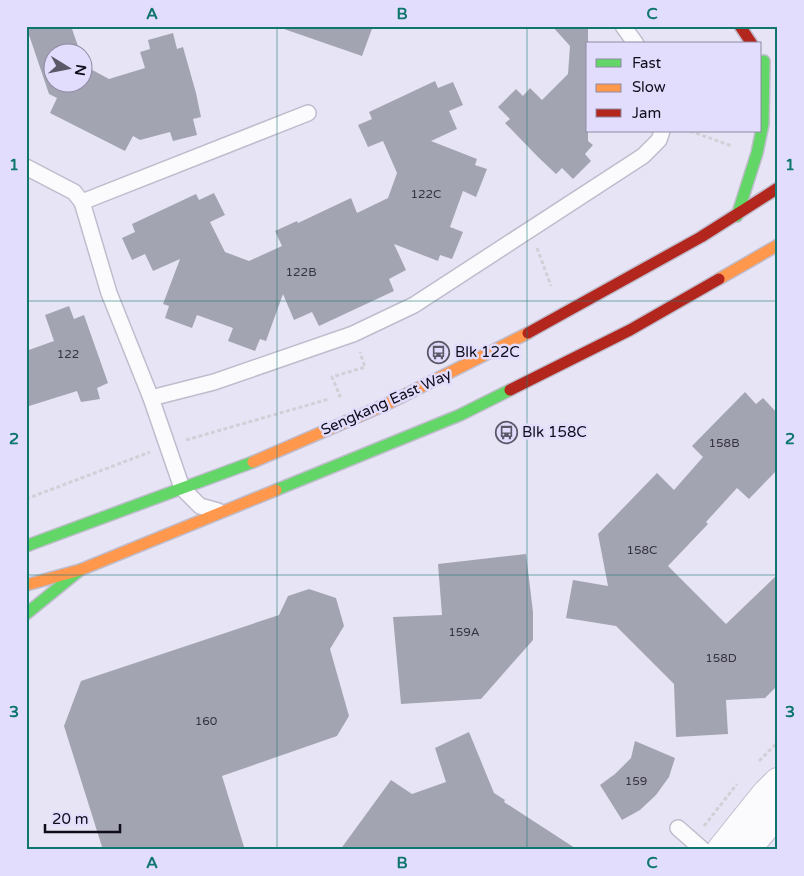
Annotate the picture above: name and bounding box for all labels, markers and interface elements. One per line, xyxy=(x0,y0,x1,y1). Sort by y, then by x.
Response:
text: A xyxy=(146,4,158,24)
text: B xyxy=(396,4,408,24)
text: C xyxy=(646,4,658,24)
north arrow xyxy=(42,42,92,92)
legend xyxy=(586,42,762,132)
text: Fast xyxy=(632,54,662,72)
text: N xyxy=(71,63,90,77)
text: Slow xyxy=(632,78,666,96)
text: Jam xyxy=(632,104,661,122)
text: 1 xyxy=(9,155,19,175)
text: 1 xyxy=(785,155,795,175)
house number: 122C xyxy=(411,187,441,201)
house number: 122B xyxy=(286,265,316,279)
bus stop icon: Blk 122C xyxy=(427,340,451,364)
place label: Blk 122C xyxy=(455,343,520,361)
house number: 122 xyxy=(57,347,79,361)
street label: Sengkang East Way xyxy=(318,365,454,439)
bus stop icon: Blk 158C xyxy=(494,420,518,444)
place label: Blk 158C xyxy=(522,423,587,441)
text: 2 xyxy=(9,429,19,449)
text: 2 xyxy=(785,429,795,449)
house number: 158B xyxy=(709,436,739,450)
house number: 158C xyxy=(627,543,657,557)
house number: 159A xyxy=(448,625,480,639)
house number: 158D xyxy=(705,651,737,665)
text: 3 xyxy=(9,702,19,722)
text: 3 xyxy=(785,702,795,722)
house number: 160 xyxy=(195,714,218,728)
house number: 159 xyxy=(625,774,647,788)
scale bar xyxy=(45,801,120,833)
text: 20 m xyxy=(52,810,89,828)
text: A xyxy=(146,853,158,873)
text: B xyxy=(396,853,408,873)
text: C xyxy=(646,853,658,873)

